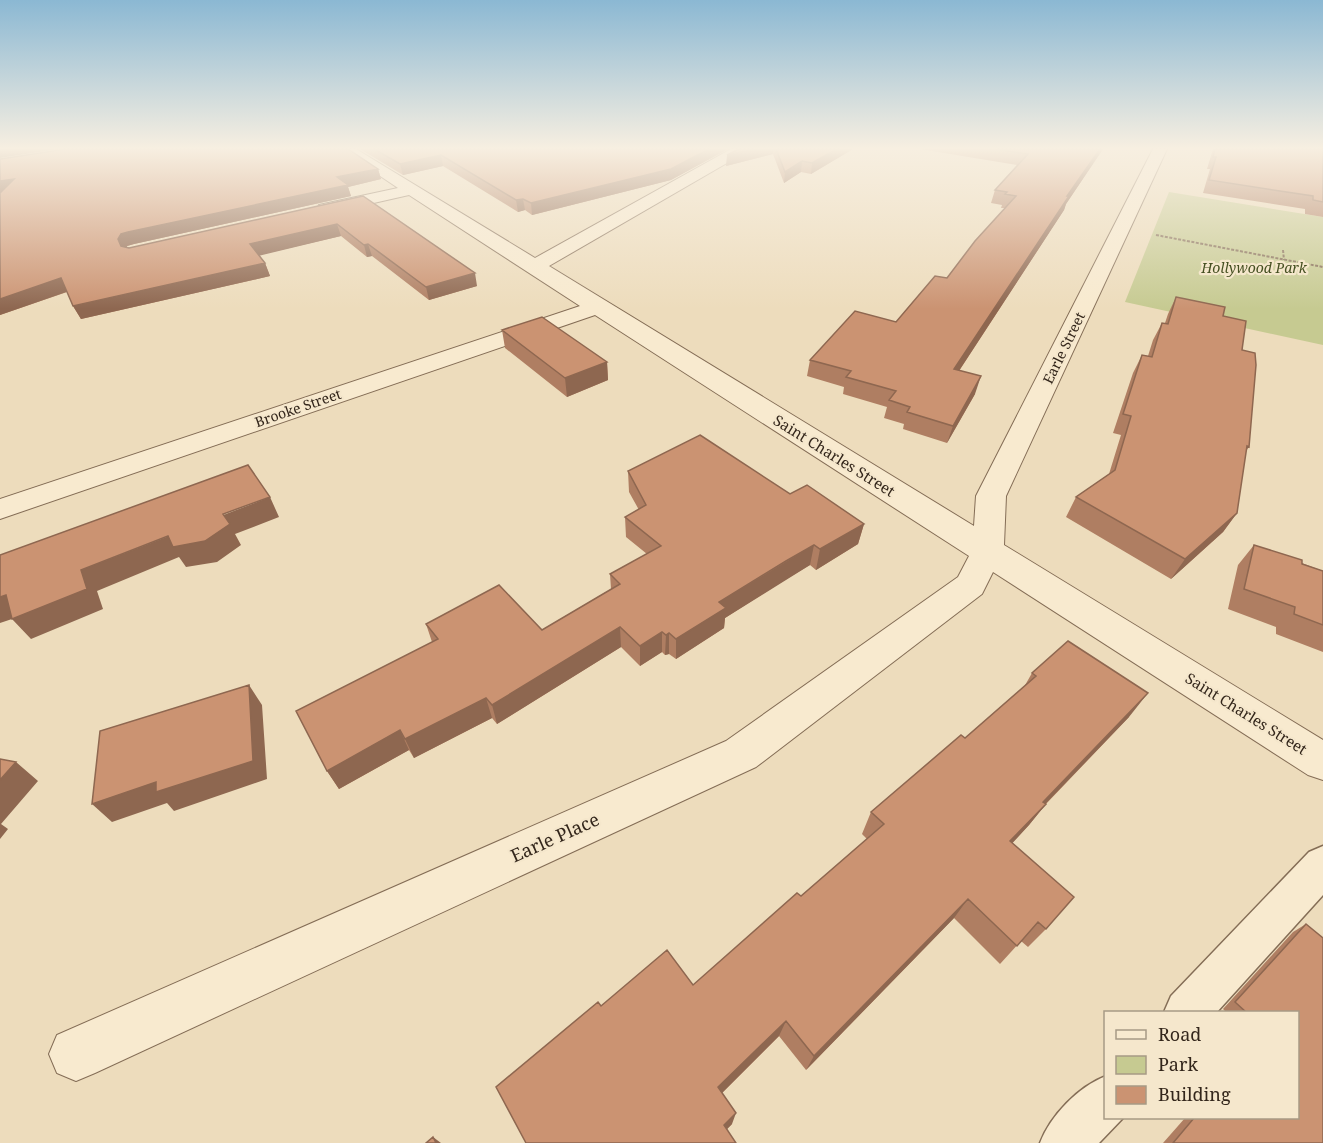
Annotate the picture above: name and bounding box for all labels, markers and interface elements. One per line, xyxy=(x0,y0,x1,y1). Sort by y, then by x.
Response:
park label: Hollywood Park xyxy=(1200,258,1308,277)
street label: Earle Street xyxy=(1038,309,1089,387)
street label: Brooke Street xyxy=(252,384,344,431)
street label: Saint Charles Street xyxy=(770,410,899,501)
street label: Saint Charles Street xyxy=(1182,668,1311,759)
street label: Earle Place xyxy=(506,807,603,867)
legend xyxy=(1104,1011,1299,1119)
text: Road xyxy=(1158,1022,1201,1046)
text: Park xyxy=(1158,1052,1198,1076)
text: Building xyxy=(1158,1082,1231,1106)

